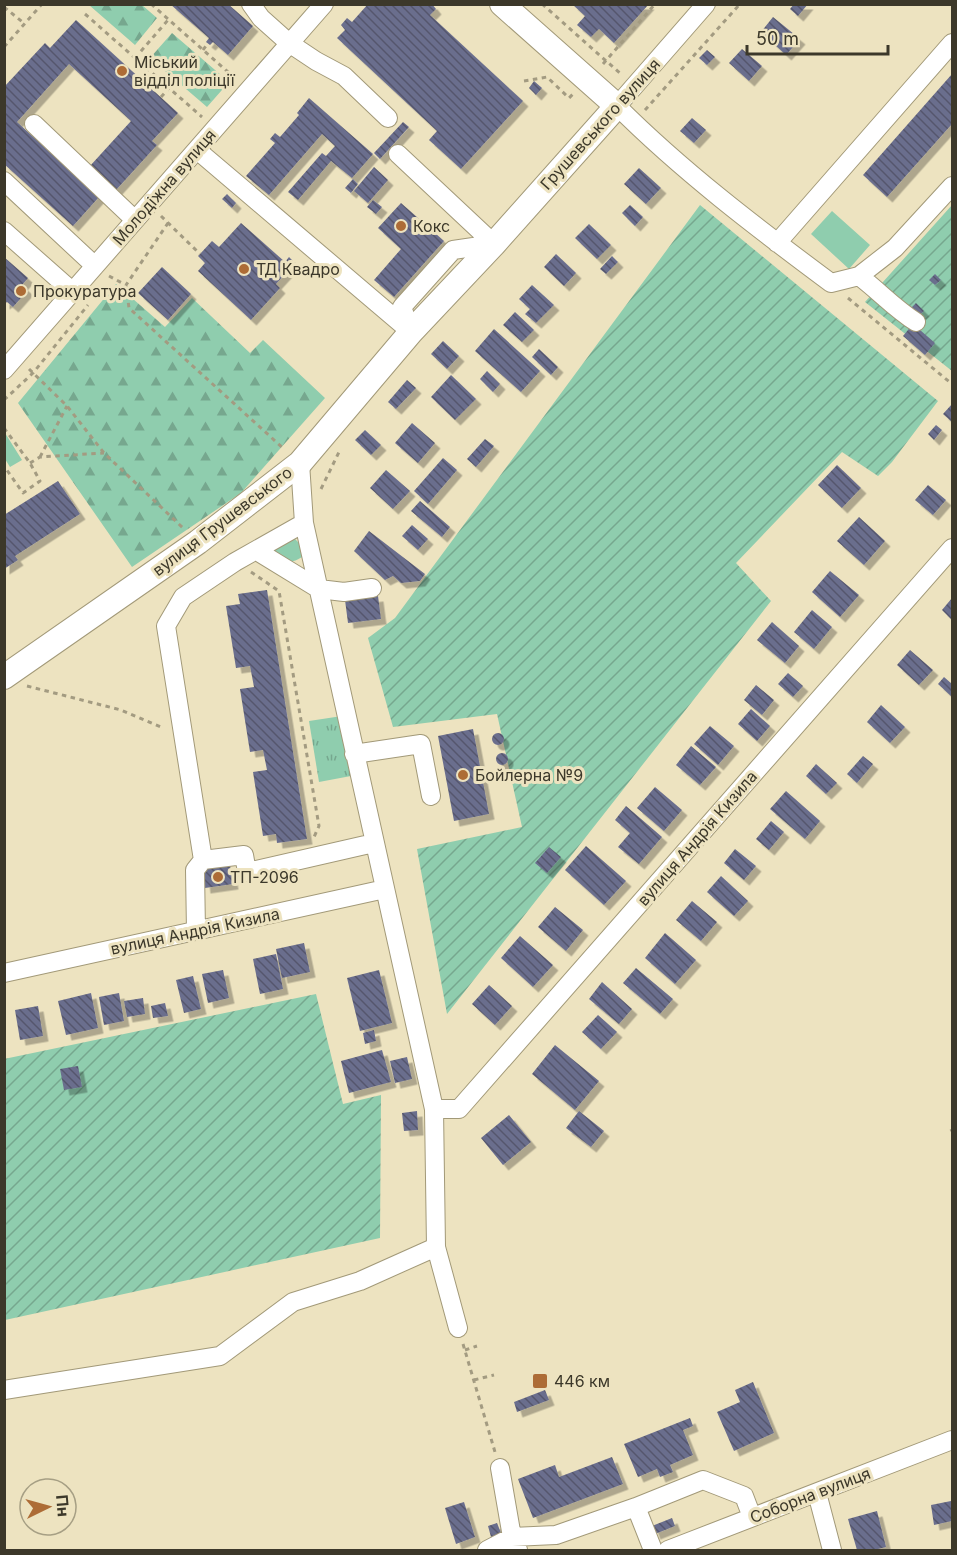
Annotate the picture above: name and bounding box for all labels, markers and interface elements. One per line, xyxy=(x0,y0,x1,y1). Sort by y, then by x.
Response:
scale bar xyxy=(747,18,888,56)
text: 50 m xyxy=(756,28,799,49)
place label: Міський відділ поліції xyxy=(134,52,236,90)
street label: Грушевського вулиця xyxy=(536,54,664,194)
marker: Міський відділ поліції xyxy=(115,64,129,78)
street label: Молодіжна вулиця xyxy=(108,125,220,249)
place label: Кокс xyxy=(413,216,450,236)
marker: Кокс xyxy=(394,219,408,233)
place label: ТД Квадро xyxy=(256,259,340,279)
marker: ТД Квадро xyxy=(237,262,251,276)
place label: Прокуратура xyxy=(33,281,137,301)
marker: Прокуратура xyxy=(14,284,28,298)
street label: вулиця Грушевського xyxy=(148,462,296,580)
place label: Бойлерна №9 xyxy=(475,765,583,785)
street label: вулиця Андрія Кизила xyxy=(633,766,761,910)
marker: Бойлерна №9 xyxy=(456,768,470,782)
place label: ТП-2096 xyxy=(230,867,299,887)
marker: ТП-2096 xyxy=(211,870,225,884)
street label: вулиця Андрія Кизила xyxy=(109,903,281,959)
place label: 446 км xyxy=(554,1371,610,1391)
marker: 446 км xyxy=(531,1372,549,1390)
street label: Соборна вулиця xyxy=(747,1463,873,1527)
north arrow xyxy=(18,1477,78,1537)
text: Пн xyxy=(52,1494,74,1517)

